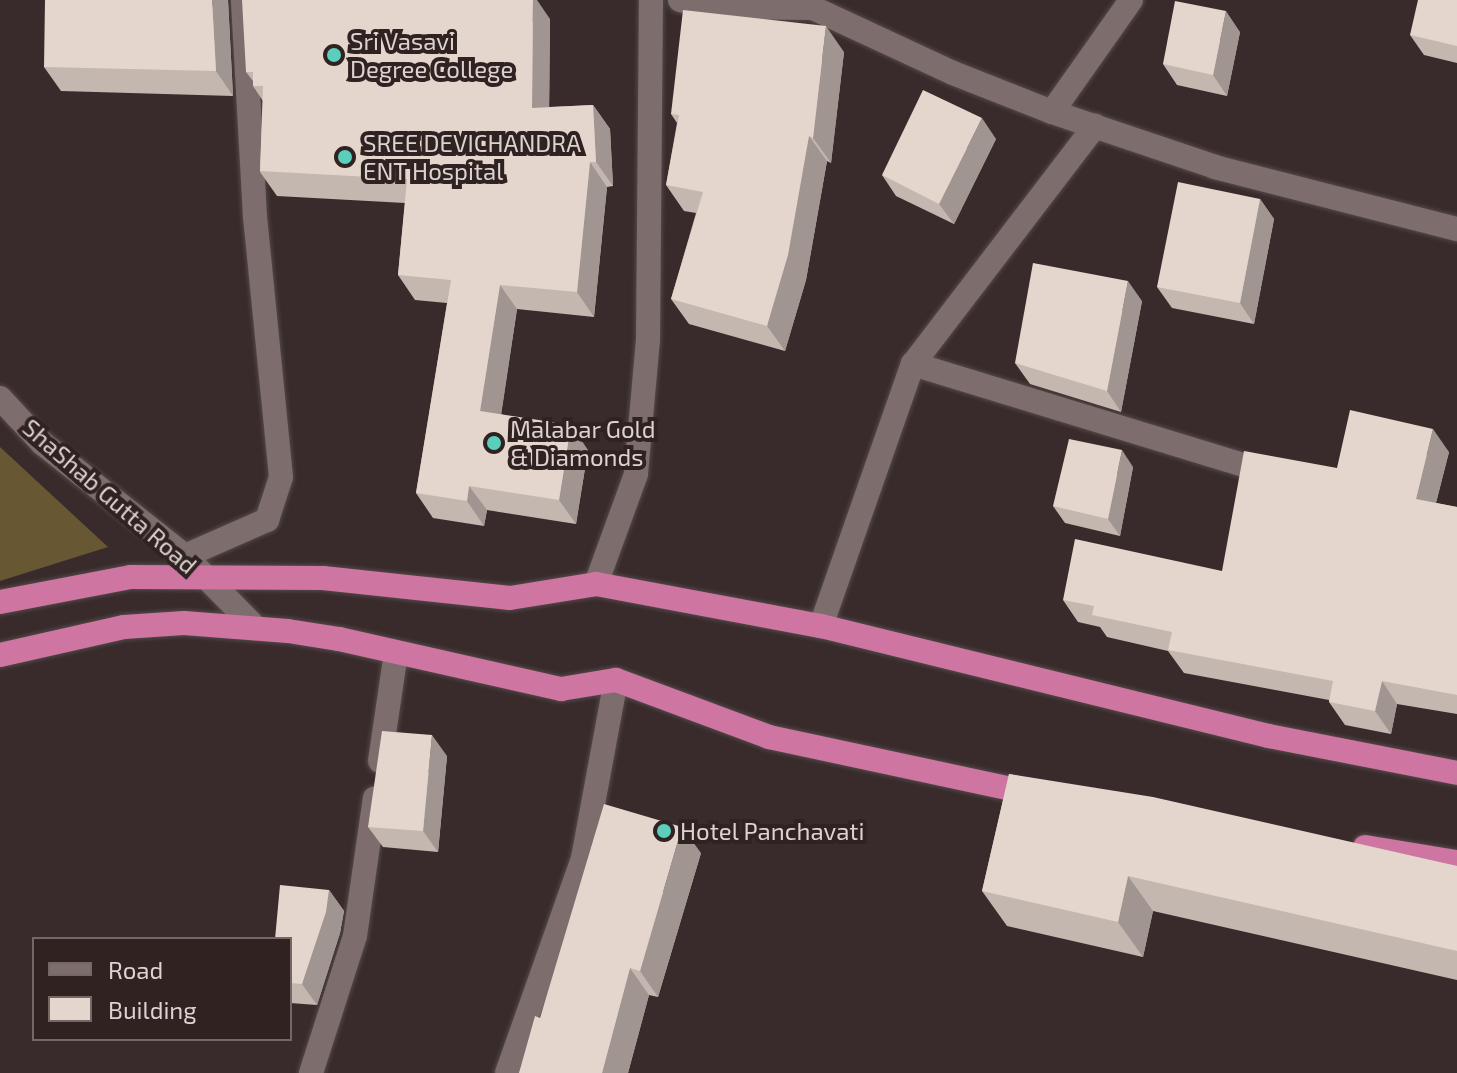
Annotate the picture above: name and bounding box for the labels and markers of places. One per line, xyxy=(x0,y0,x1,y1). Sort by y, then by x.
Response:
place label: Sri Vasavi Degree College xyxy=(350,27,513,83)
marker: Sri Vasavi Degree College xyxy=(325,46,343,64)
place label: SREE DEVICHANDRA ENT Hospital xyxy=(363,129,581,185)
marker: SREE DEVICHANDRA ENT Hospital xyxy=(334,146,356,168)
place label: Malabar Gold & Diamonds xyxy=(510,415,656,471)
marker: Malabar Gold & Diamonds xyxy=(485,434,503,452)
place label: Hotel Panchavati xyxy=(680,817,865,845)
marker: Hotel Panchavati xyxy=(655,822,673,840)

